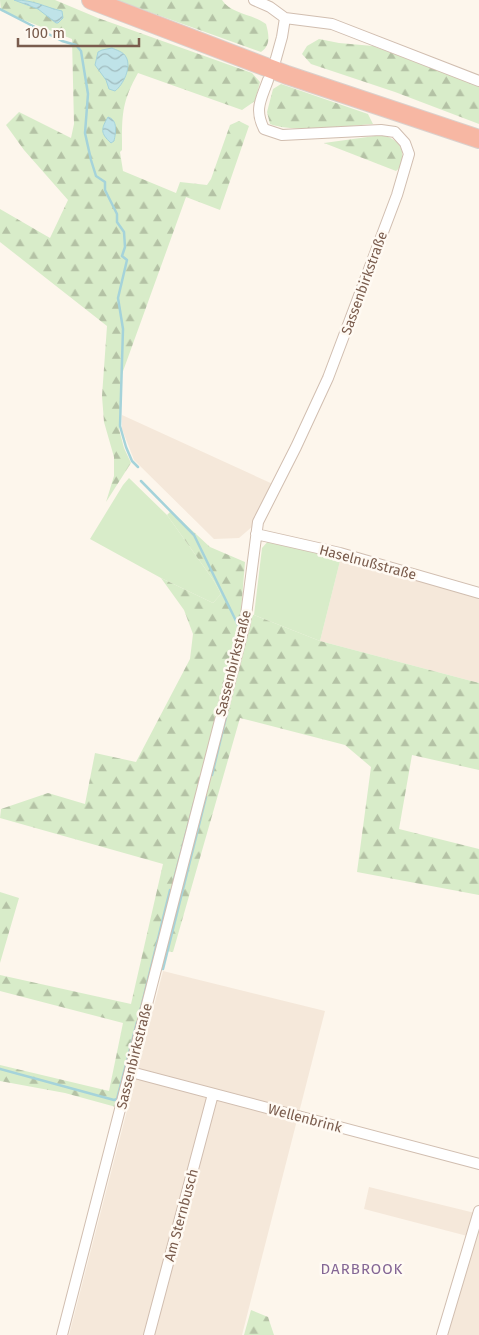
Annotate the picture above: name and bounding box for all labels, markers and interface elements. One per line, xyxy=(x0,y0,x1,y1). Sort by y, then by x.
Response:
scale bar xyxy=(18,15,139,47)
text: 100 m xyxy=(25,24,65,42)
street label: Sassenbirkstraße xyxy=(338,229,391,337)
street label: Haselnußstraße xyxy=(317,541,418,584)
street label: Sassenbirkstraße xyxy=(212,608,255,718)
street label: Sassenbirkstraße xyxy=(113,1001,156,1111)
street label: Wellenbrink xyxy=(266,1100,345,1137)
street label: Am Sternbusch xyxy=(161,1167,202,1263)
district label: DARBROOK xyxy=(321,1260,403,1278)

